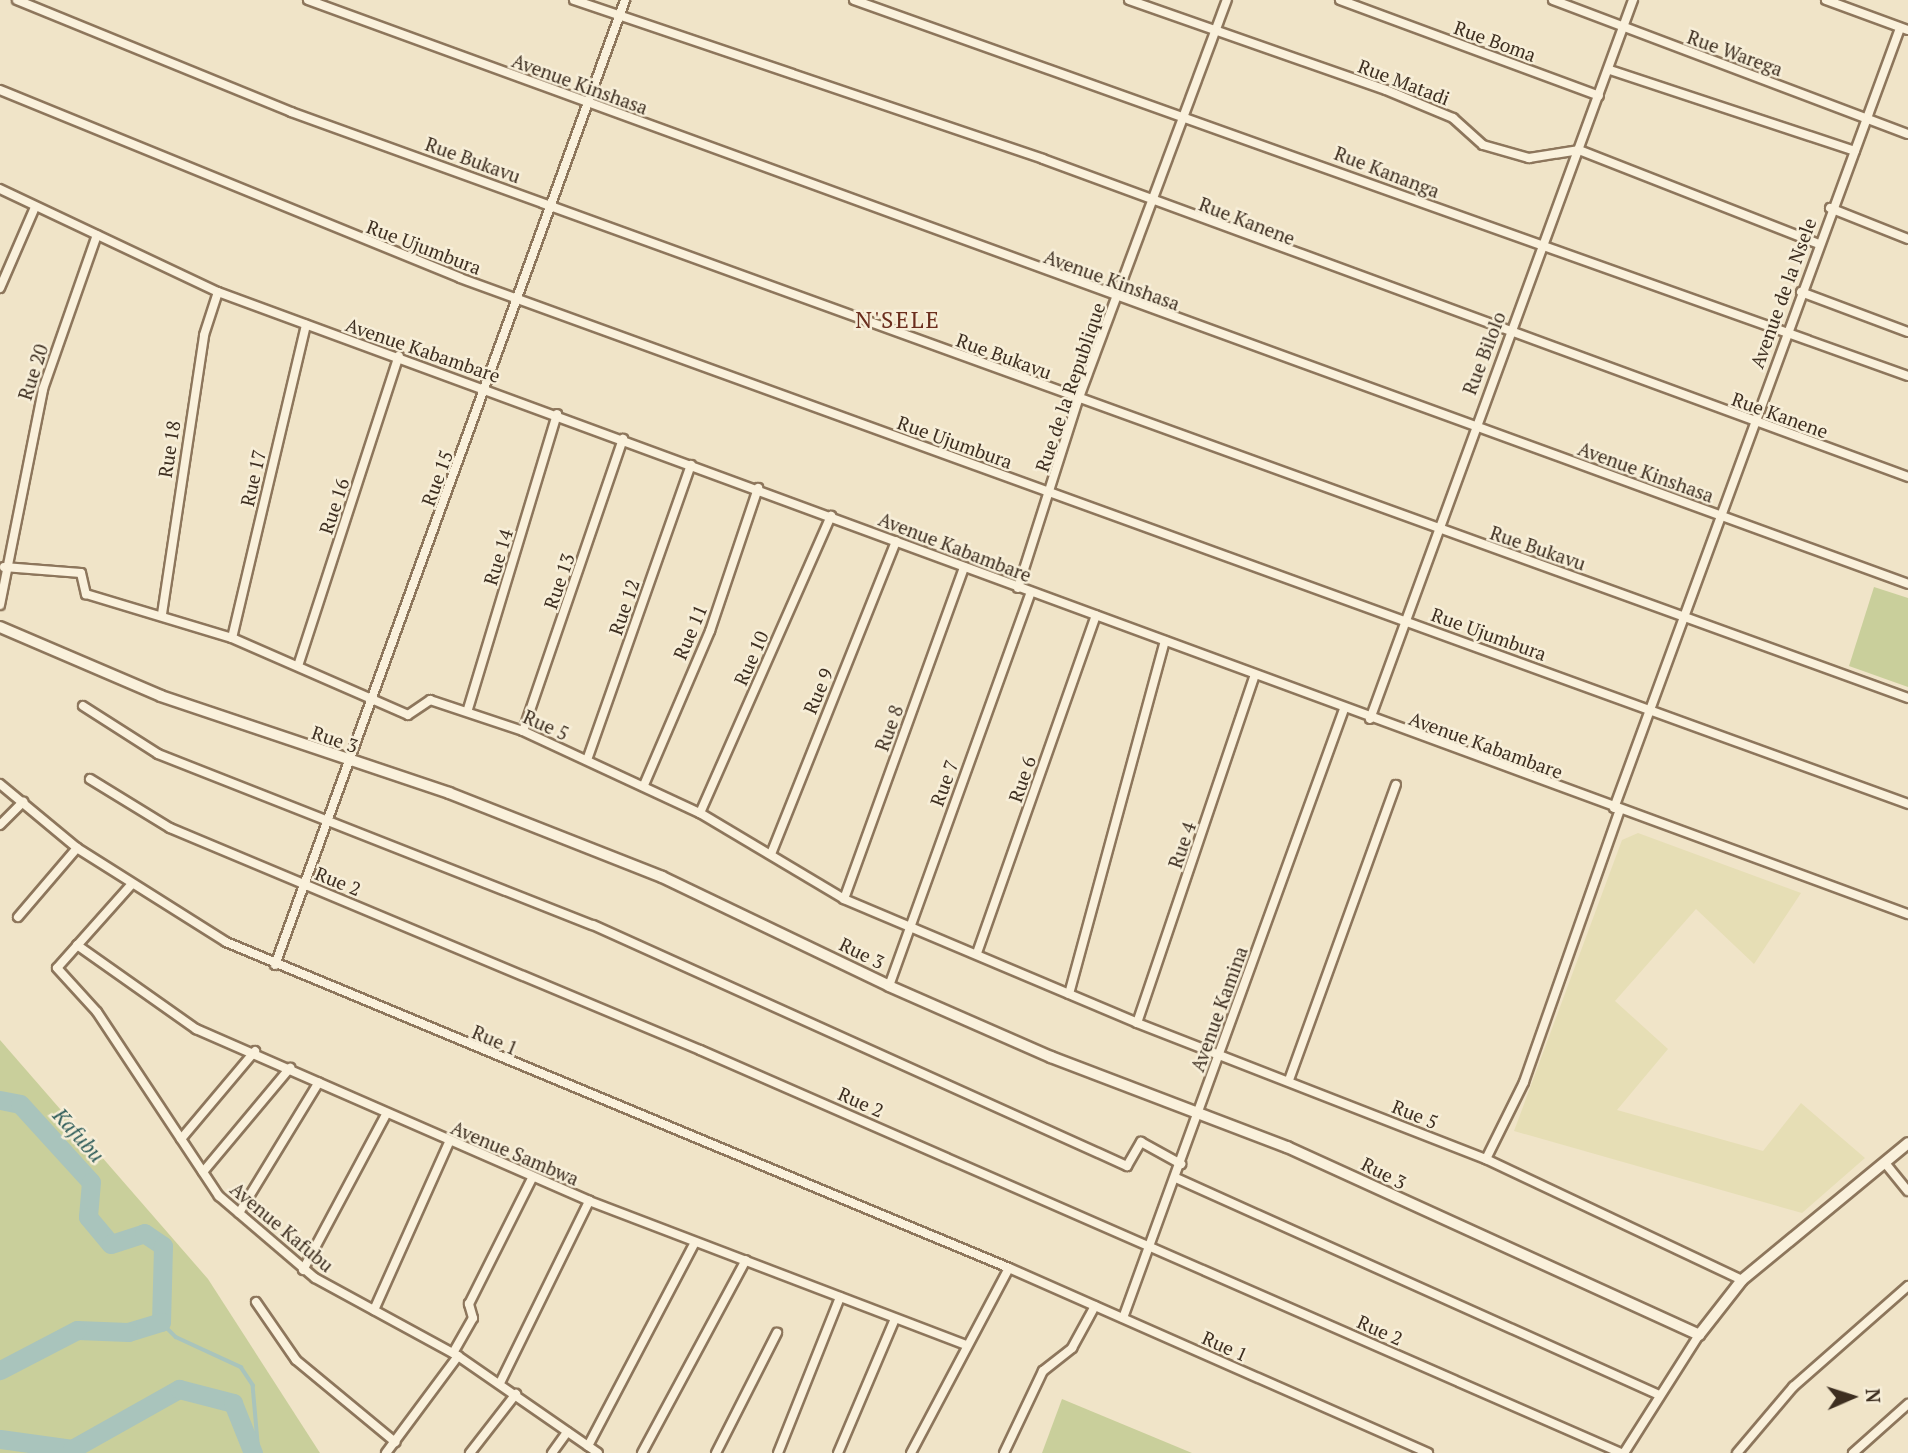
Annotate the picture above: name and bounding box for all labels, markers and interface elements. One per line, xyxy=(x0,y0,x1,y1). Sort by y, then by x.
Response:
street label: Rue Boma xyxy=(1451,16,1539,66)
street label: Rue Warega xyxy=(1684,25,1786,81)
street label: Avenue Kinshasa xyxy=(509,49,651,119)
street label: Rue Matadi xyxy=(1355,54,1453,110)
street label: Rue Bukavu xyxy=(422,132,524,188)
street label: Rue Kananga xyxy=(1331,142,1443,202)
street label: Rue Kanene xyxy=(1196,192,1298,250)
street label: Rue Ujumbura xyxy=(363,215,485,279)
street label: Avenue de la Nsele xyxy=(1745,215,1821,371)
street label: Avenue Kinshasa xyxy=(1041,245,1183,315)
street label: Rue de la Republique xyxy=(1030,299,1110,475)
district label: N'SELE xyxy=(856,306,940,334)
street label: Rue Bilolo xyxy=(1458,308,1510,398)
street label: Avenue Kabambare xyxy=(343,313,503,387)
street label: Rue Bukavu xyxy=(953,328,1055,384)
street label: Rue 20 xyxy=(13,341,53,403)
street label: Rue Kanene xyxy=(1729,387,1831,443)
street label: Rue Ujumbura xyxy=(894,411,1016,473)
street label: Rue 18 xyxy=(153,419,185,479)
street label: Avenue Kinshasa xyxy=(1575,437,1717,507)
street label: Rue 17 xyxy=(235,447,271,509)
street label: Rue 15 xyxy=(416,447,458,509)
street label: Rue 16 xyxy=(314,475,354,537)
street label: Avenue Kabambare xyxy=(875,507,1035,587)
street label: Rue Bukavu xyxy=(1487,521,1589,575)
street label: Rue 14 xyxy=(479,526,517,588)
street label: Rue 13 xyxy=(539,550,579,612)
street label: Rue 12 xyxy=(604,576,644,638)
street label: Rue 11 xyxy=(668,601,712,663)
street label: Rue Ujumbura xyxy=(1428,603,1550,665)
street label: Rue 10 xyxy=(729,627,773,689)
street label: Rue 9 xyxy=(798,665,838,717)
street label: Rue 8 xyxy=(870,702,908,754)
street label: Rue 5 xyxy=(520,705,572,745)
street label: Avenue Kabambare xyxy=(1406,707,1566,783)
street label: Rue 3 xyxy=(309,721,361,757)
street label: Rue 6 xyxy=(1004,753,1040,805)
street label: Rue 7 xyxy=(925,757,963,809)
street label: Rue 4 xyxy=(1164,819,1200,871)
street label: Rue 2 xyxy=(312,862,364,900)
street label: Rue 3 xyxy=(836,932,888,974)
street label: Avenue Kamina xyxy=(1186,943,1252,1075)
street label: Rue 1 xyxy=(469,1020,521,1060)
street label: Rue 2 xyxy=(835,1082,887,1122)
street label: Rue 5 xyxy=(1389,1095,1441,1133)
water label: Kafubu xyxy=(48,1103,110,1167)
street label: Avenue Sambwa xyxy=(448,1116,582,1190)
street label: Rue 3 xyxy=(1358,1152,1410,1194)
street label: Avenue Kafubu xyxy=(226,1177,338,1277)
street label: Rue 2 xyxy=(1354,1310,1406,1350)
street label: Rue 1 xyxy=(1199,1326,1251,1366)
north arrow xyxy=(1817,1362,1887,1432)
text: N xyxy=(1861,1388,1886,1404)

